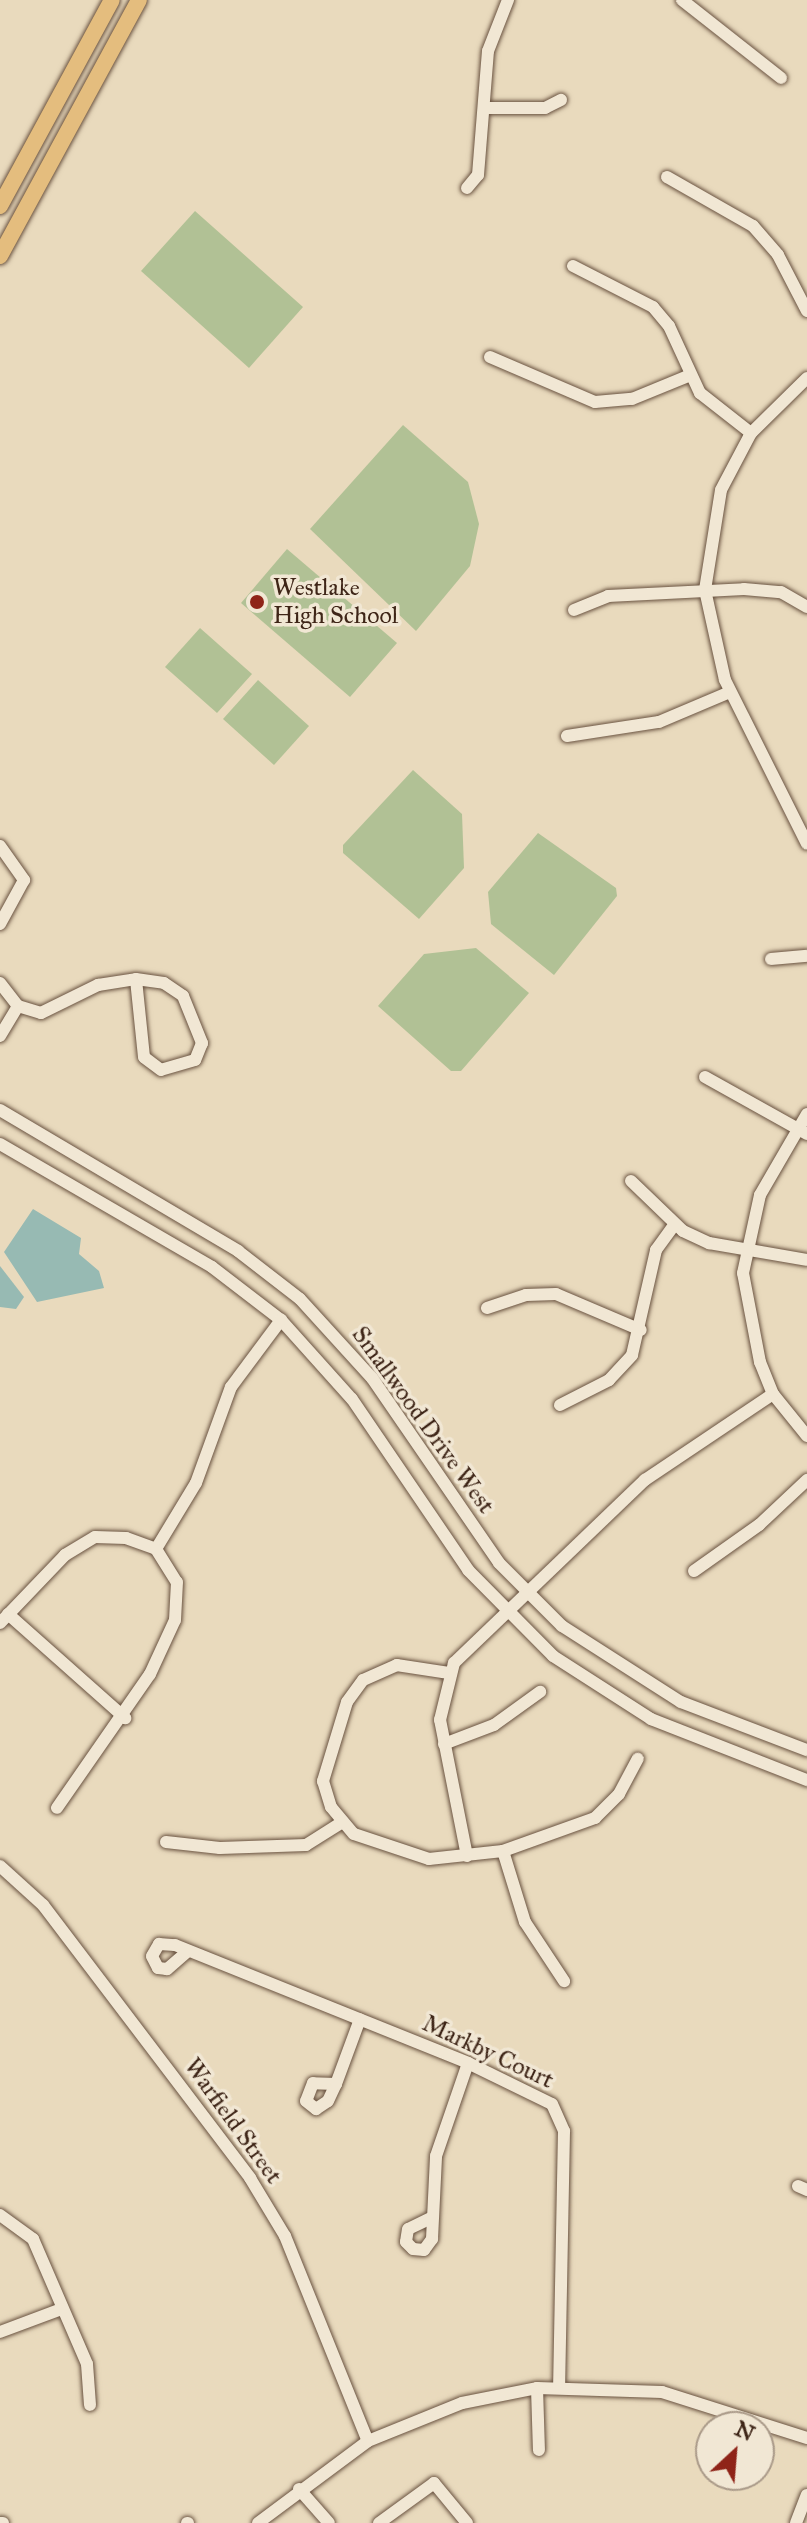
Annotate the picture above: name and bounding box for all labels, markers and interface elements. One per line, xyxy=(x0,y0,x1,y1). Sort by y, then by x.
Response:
place label: Westlake High School xyxy=(273,574,398,630)
marker: Westlake High School xyxy=(248,593,266,611)
street label: Smallwood Drive West xyxy=(346,1321,500,1519)
street label: Markby Court xyxy=(418,2009,558,2095)
street label: Warfield Street xyxy=(178,2053,288,2189)
north arrow xyxy=(695,2411,775,2491)
text: N xyxy=(731,2415,759,2447)

